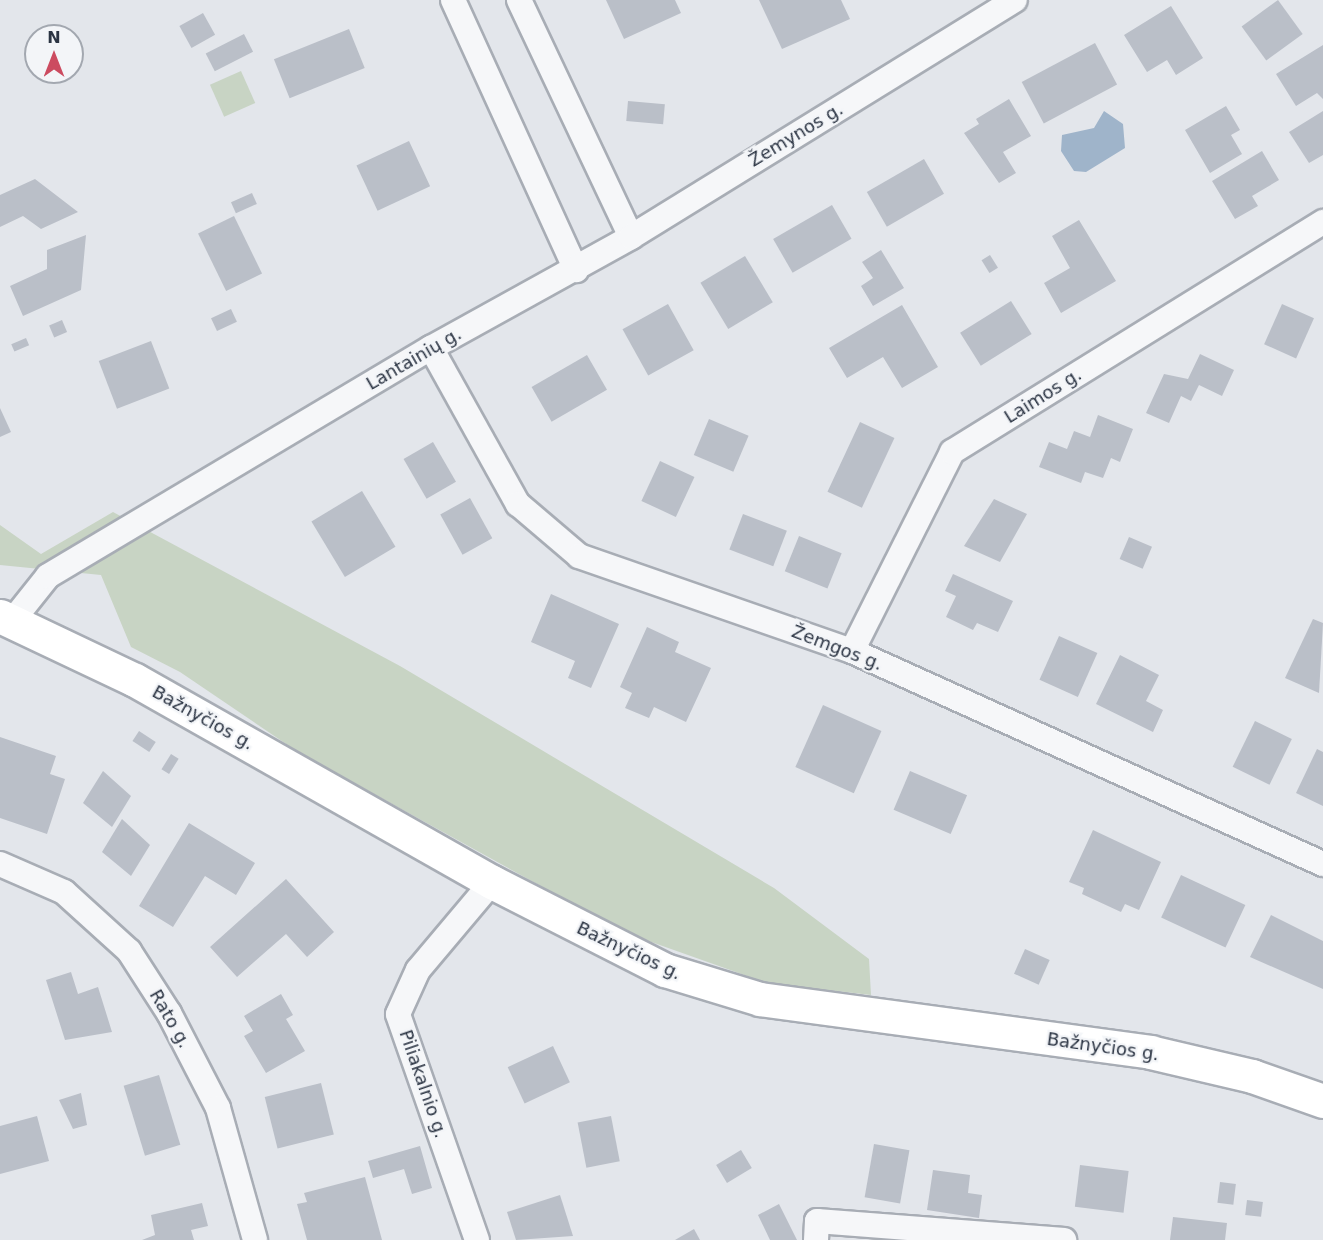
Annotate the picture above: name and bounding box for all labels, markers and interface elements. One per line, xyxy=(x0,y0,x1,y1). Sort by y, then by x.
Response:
north arrow xyxy=(24,24,84,84)
text: N xyxy=(47,28,61,47)
street label: Žemynos g. xyxy=(745,98,847,172)
street label: Lantainių g. xyxy=(363,323,465,395)
street label: Laimos g. xyxy=(1000,364,1086,428)
street label: Žemgos g. xyxy=(788,621,886,675)
street label: Bažnyčios g. xyxy=(148,681,258,755)
street label: Bažnyčios g. xyxy=(573,917,685,985)
street label: Rato g. xyxy=(145,986,195,1052)
street label: Piliakalnio g. xyxy=(394,1027,452,1141)
street label: Bažnyčios g. xyxy=(1046,1028,1160,1066)

